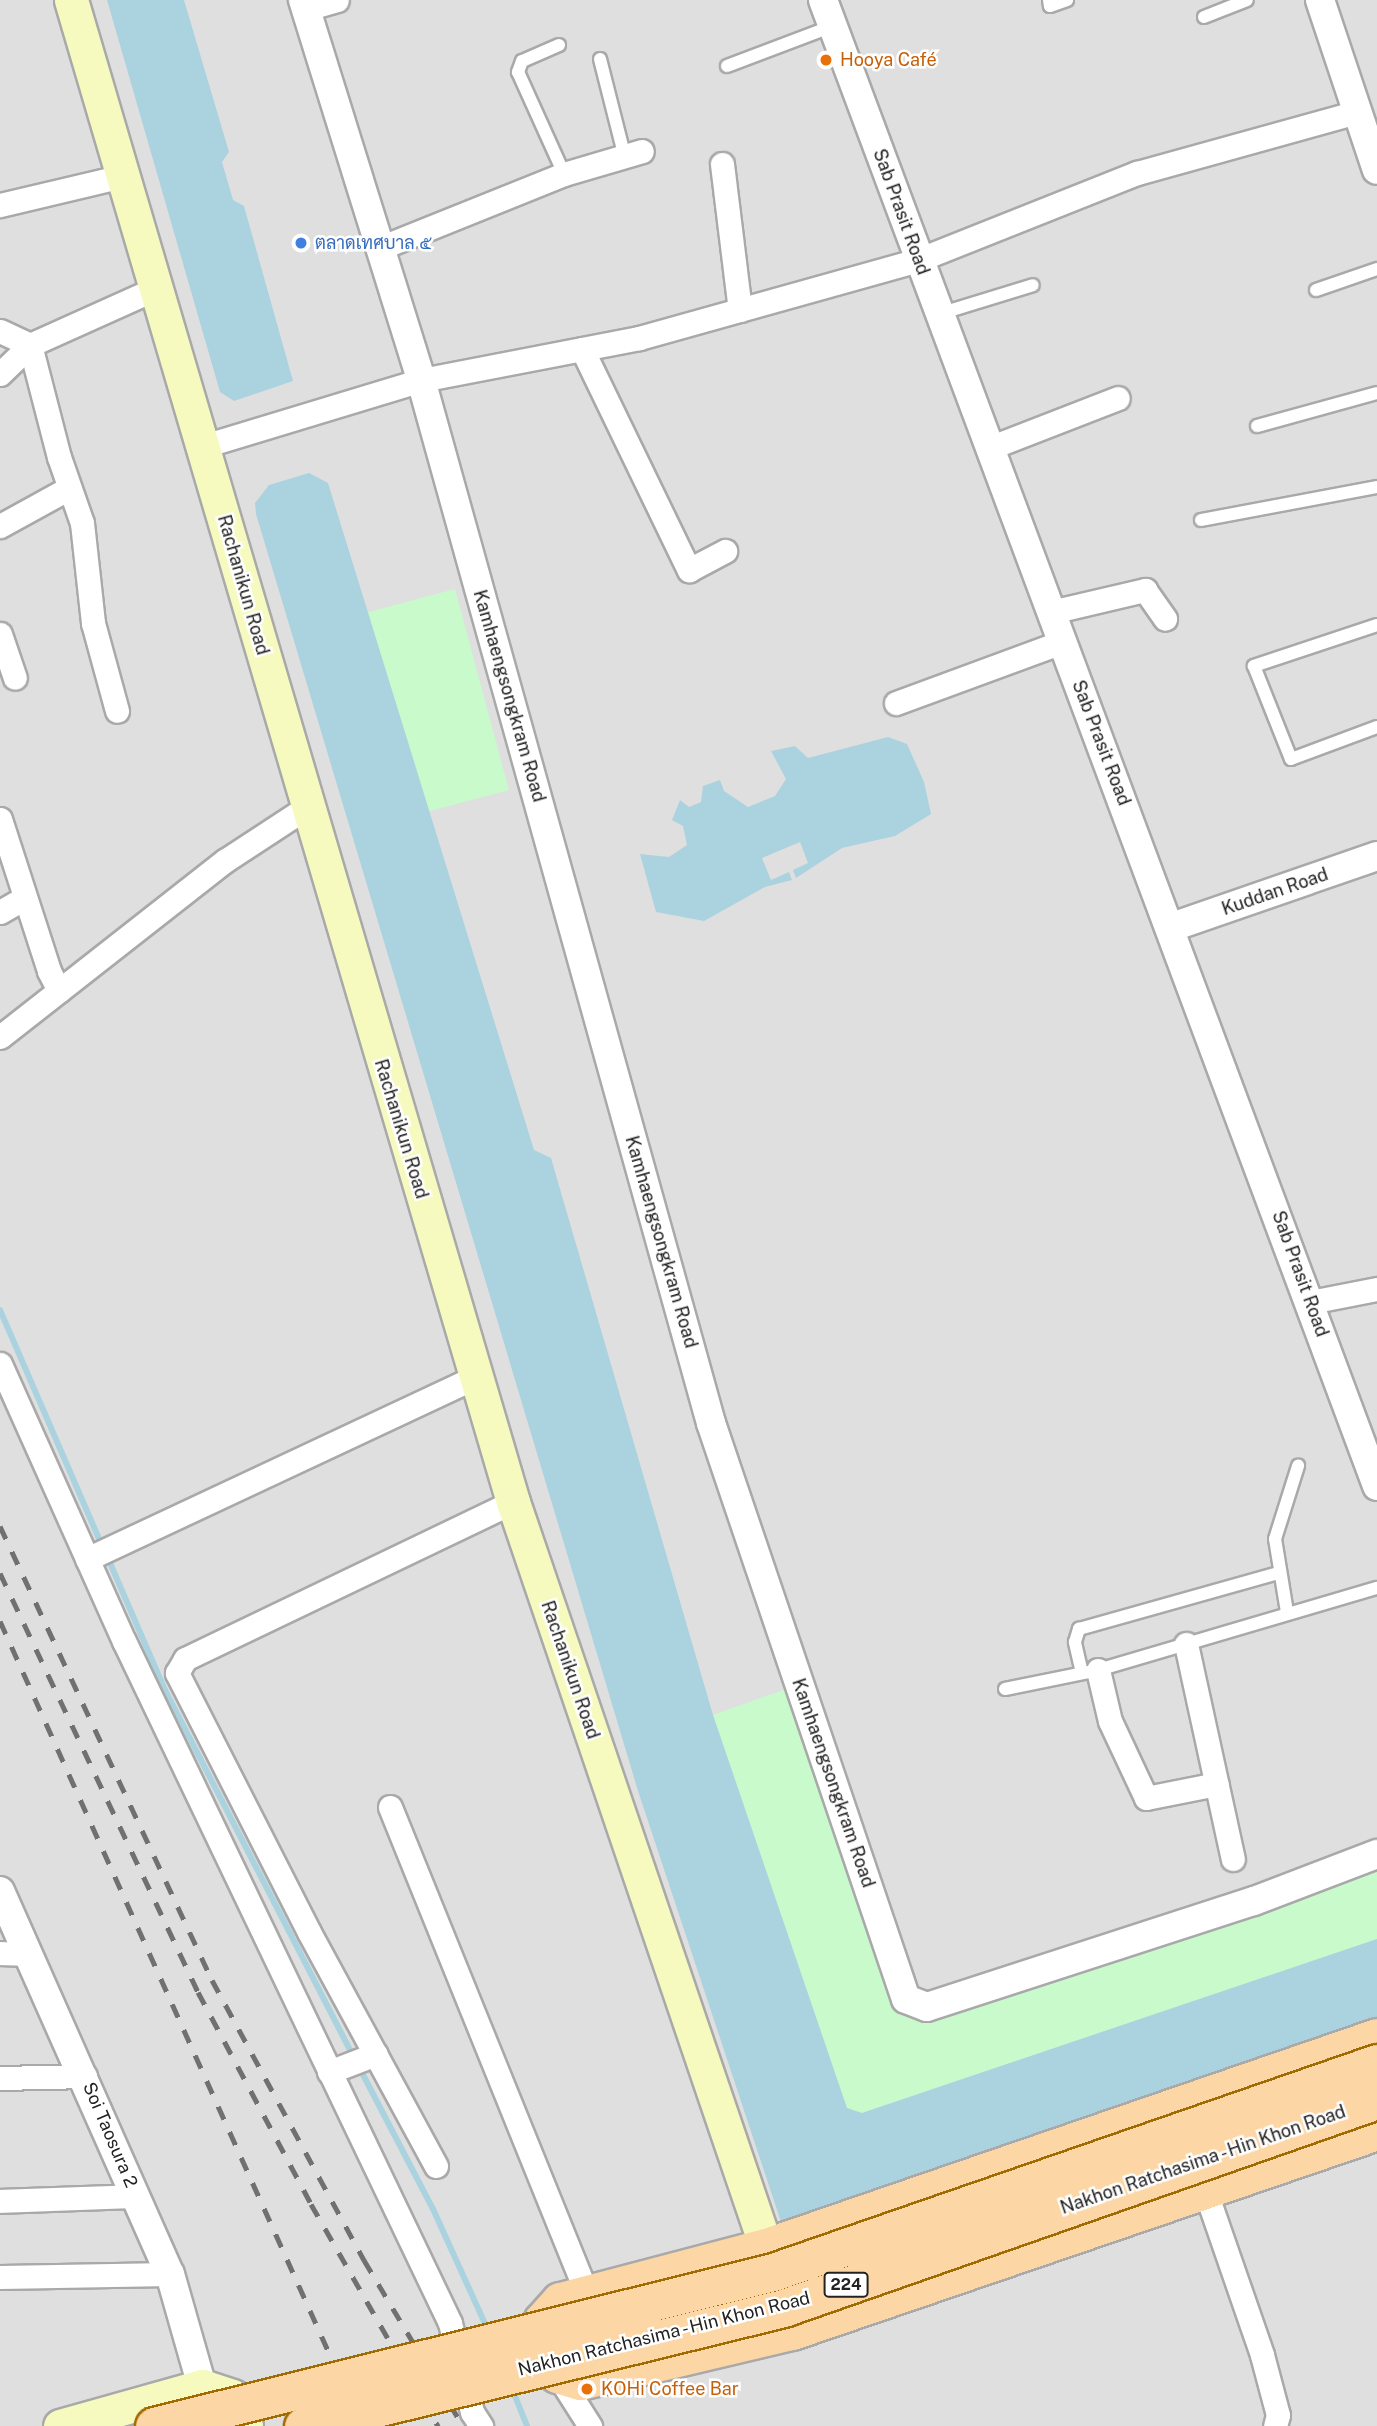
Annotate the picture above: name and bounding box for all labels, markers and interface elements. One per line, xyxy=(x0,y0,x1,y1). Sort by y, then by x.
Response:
place label: Hooya Café xyxy=(840,49,937,71)
marker: Hooya Café xyxy=(818,52,834,68)
street label: Sab Prasit Road xyxy=(868,146,934,278)
place label: ตลาดเทศบาล ๕ xyxy=(315,232,431,254)
marker: ตลาดเทศบาล ๕ xyxy=(293,235,309,251)
street label: Rachanikun Road xyxy=(213,512,273,658)
street label: Kamhaengsongkram Road xyxy=(468,587,550,805)
street label: Sab Prasit Road xyxy=(1067,677,1135,809)
street label: Kuddan Road xyxy=(1219,864,1331,920)
street label: Rachanikun Road xyxy=(370,1057,432,1201)
street label: Kamhaengsongkram Road xyxy=(620,1133,702,1351)
street label: Sab Prasit Road xyxy=(1267,1208,1333,1340)
street label: Rachanikun Road xyxy=(536,1598,604,1742)
street label: Kamhaengsongkram Road xyxy=(787,1676,879,1890)
street label: Soi Taosura 2 xyxy=(78,2079,142,2191)
street label: Nakhon Ratchasima - Hin Khon Road xyxy=(1055,2100,1351,2220)
road number: 224 xyxy=(823,2272,869,2298)
street label: Nakhon Ratchasima - Hin Khon Road xyxy=(513,2287,815,2381)
place label: KOHi Coffee Bar xyxy=(601,2378,739,2400)
marker: KOHi Coffee Bar xyxy=(579,2381,595,2397)

